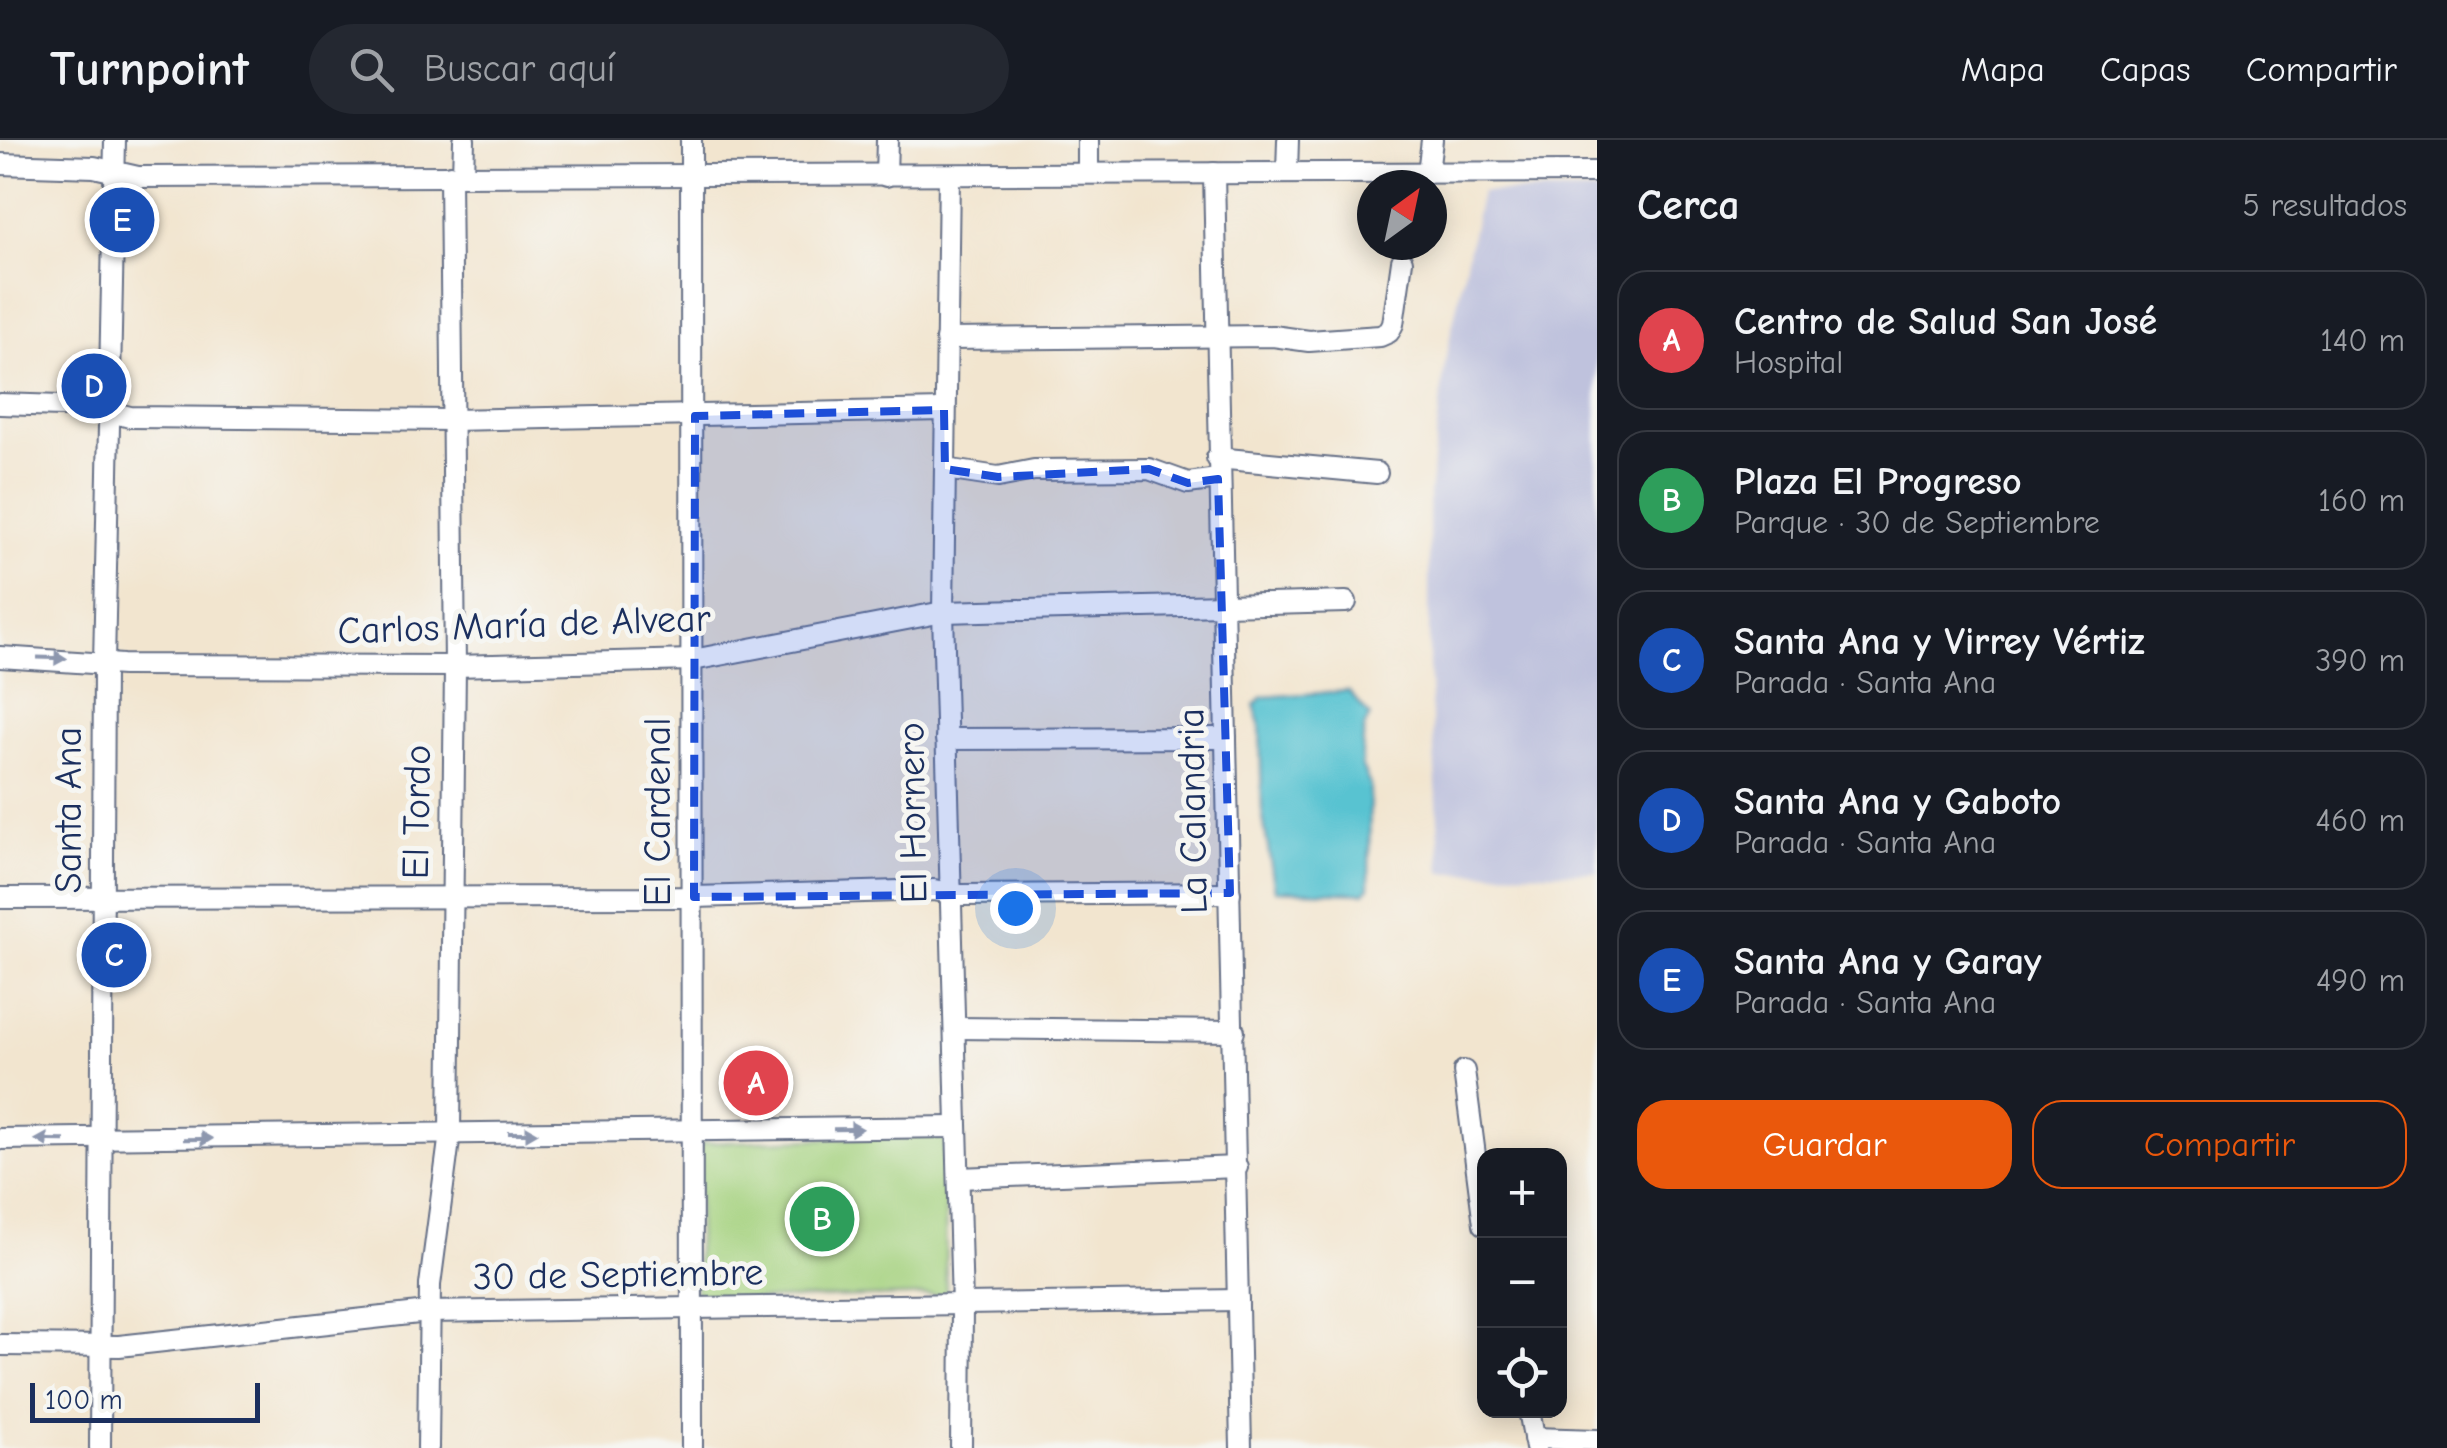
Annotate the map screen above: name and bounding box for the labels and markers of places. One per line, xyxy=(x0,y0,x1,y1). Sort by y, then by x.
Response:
pin: E xyxy=(90,182,154,258)
pin: D xyxy=(62,348,126,424)
pin: C xyxy=(82,918,146,992)
pin: A xyxy=(724,1046,788,1120)
pin: B xyxy=(790,1182,854,1256)

